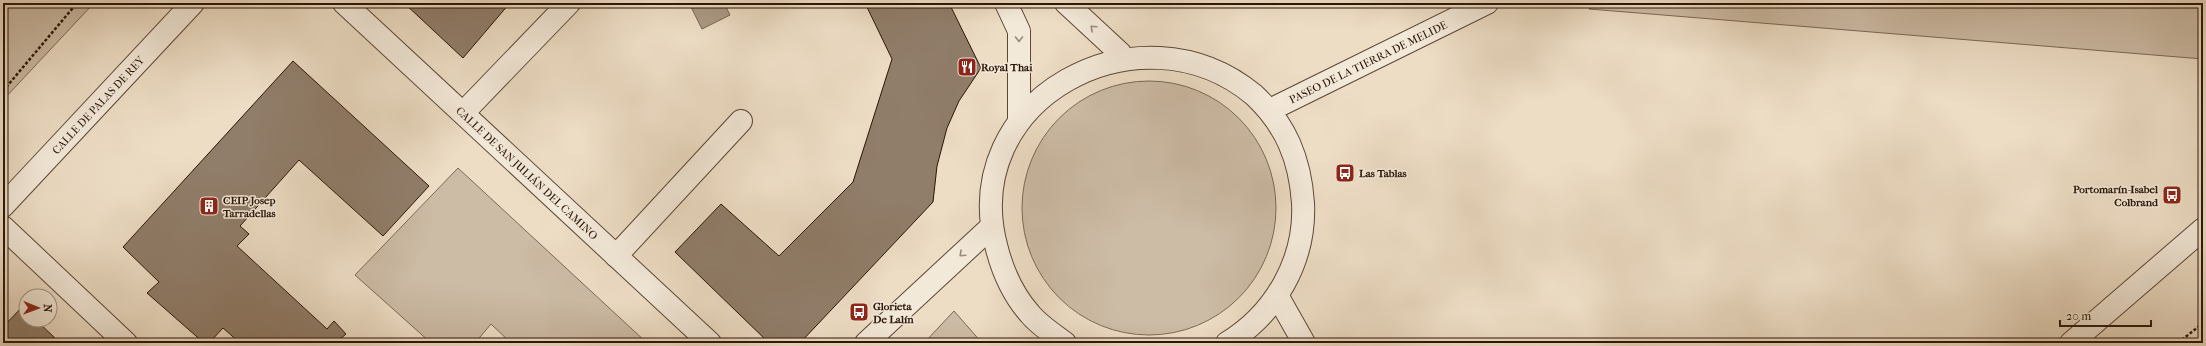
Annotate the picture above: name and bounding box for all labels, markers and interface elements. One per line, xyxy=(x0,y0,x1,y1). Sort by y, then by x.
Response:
street label: PASEO DE LA TIERRA DE MELIDE xyxy=(1287,18,1450,106)
one-way arrow xyxy=(1090,25,1098,33)
one-way arrow xyxy=(1015,36,1023,42)
street label: CALLE DE PALAS DE REY xyxy=(50,53,147,157)
restaurant icon: Royal Thai xyxy=(956,56,978,78)
place label: Royal Thai xyxy=(981,61,1033,74)
street label: CALLE DE SAN JULIÁN DEL CAMINO xyxy=(453,104,600,243)
bus stop icon: Las Tablas xyxy=(1334,162,1356,184)
place label: Las Tablas xyxy=(1359,167,1407,180)
place label: Portomarín-Isabel Colbrand xyxy=(2073,183,2159,209)
bus stop icon: Portomarín-Isabel Colbrand xyxy=(2161,184,2183,206)
place label: CEIP Josep Tarradellas xyxy=(222,194,276,220)
building icon: CEIP Josep Tarradellas xyxy=(198,195,220,217)
one-way arrow xyxy=(959,249,967,256)
north arrow xyxy=(18,288,58,328)
place label: Glorieta De Lalín xyxy=(872,300,914,326)
bus stop icon: Glorieta De Lalín xyxy=(848,301,870,323)
scale bar xyxy=(2060,302,2151,328)
text: N xyxy=(41,304,54,313)
text: 20 m xyxy=(2066,309,2091,323)

